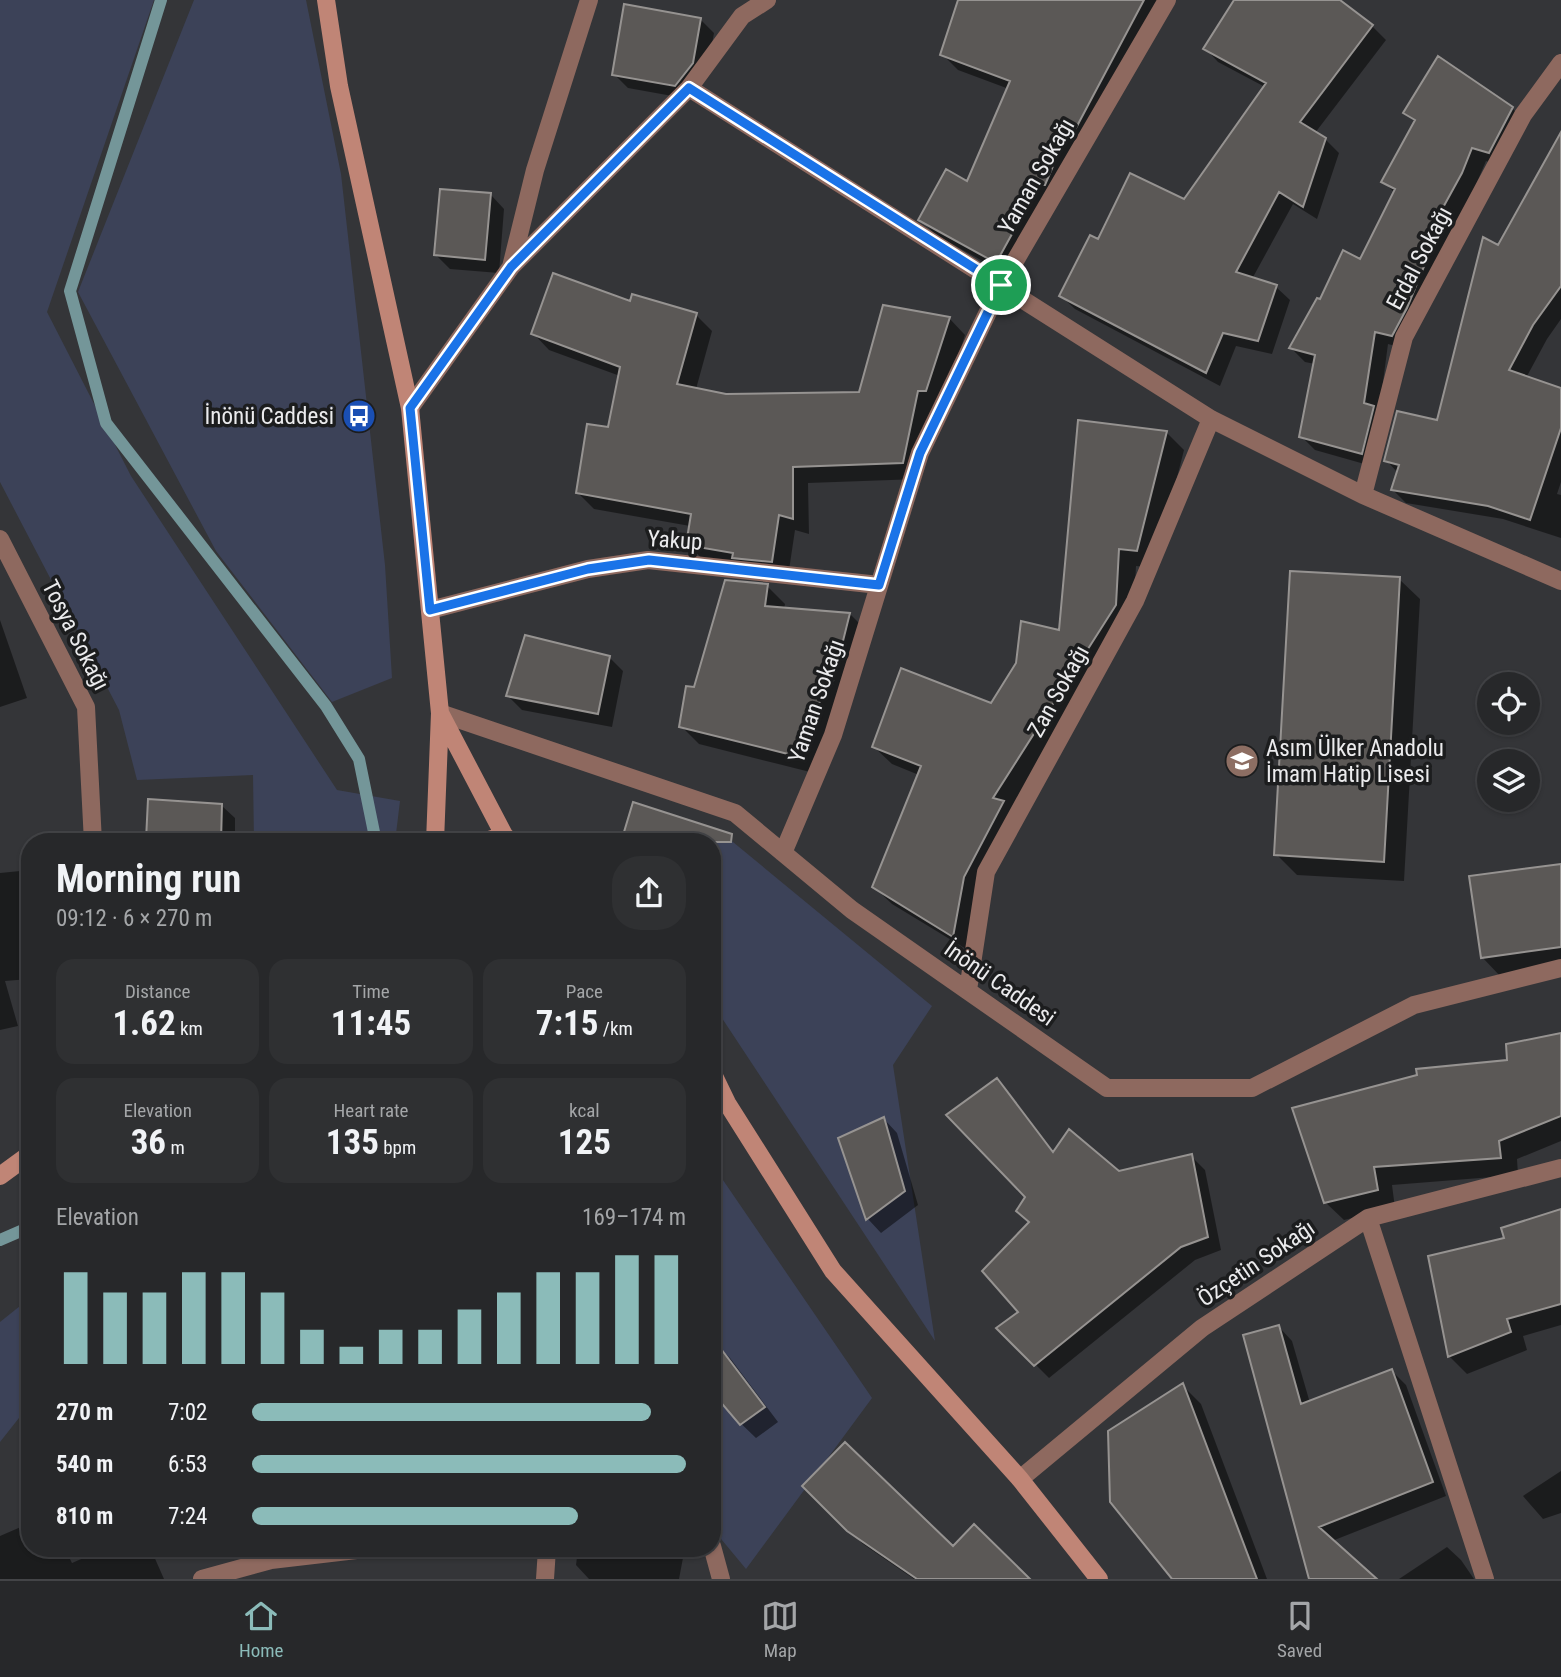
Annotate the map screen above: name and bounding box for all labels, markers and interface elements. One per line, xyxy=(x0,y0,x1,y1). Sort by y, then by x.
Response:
street label: Yaman Sokağı xyxy=(993,114,1080,239)
street label: Erdal Sokağı xyxy=(1381,202,1458,314)
pin xyxy=(971,255,1031,315)
icon: arrive xyxy=(982,266,1020,304)
bus stop icon: İnönü Caddesi xyxy=(340,397,378,435)
place label: İnönü Caddesi xyxy=(205,403,334,430)
street label: Yakup xyxy=(647,525,703,556)
street label: Tosya Sokağı xyxy=(36,576,115,695)
street label: Yaman Sokağı xyxy=(783,636,850,766)
street label: Zan Sokağı xyxy=(1022,640,1095,742)
map controls xyxy=(1477,672,1540,812)
button: locate xyxy=(1477,672,1540,735)
place label: Asım Ülker Anadolu İmam Hatip Lisesi xyxy=(1266,734,1444,788)
school or university icon: Asım Ülker Anadolu İmam Hatip Lisesi xyxy=(1223,742,1261,780)
button: layers xyxy=(1477,749,1540,812)
button: share xyxy=(612,856,686,930)
text: Morning run xyxy=(56,857,241,901)
text: 09:12 · 6 × 270 m xyxy=(56,905,212,932)
street label: İnönü Caddesi xyxy=(939,935,1060,1032)
text: Distance xyxy=(125,980,190,1003)
text: Time xyxy=(352,980,390,1003)
text: Pace xyxy=(566,980,603,1003)
text: 1.62 xyxy=(112,1003,176,1044)
text: 11:45 xyxy=(331,1003,411,1044)
text: 7:15 xyxy=(536,1003,599,1044)
text: km xyxy=(176,1017,203,1040)
text: /km xyxy=(599,1017,633,1040)
text: Elevation xyxy=(123,1099,192,1122)
text: Heart rate xyxy=(333,1099,409,1122)
text: kcal xyxy=(569,1099,600,1122)
text: 36 xyxy=(131,1122,166,1163)
text: 135 xyxy=(326,1122,379,1163)
text: 125 xyxy=(558,1122,611,1163)
text: m xyxy=(166,1136,185,1159)
text: bpm xyxy=(379,1136,416,1159)
text: Elevation xyxy=(56,1204,139,1231)
text: 169–174 m xyxy=(582,1204,686,1231)
street label: Özçetin Sokağı xyxy=(1192,1214,1320,1312)
text: 270 m xyxy=(56,1399,113,1426)
text: 7:02 xyxy=(168,1399,207,1426)
text: 540 m xyxy=(56,1451,113,1478)
text: 6:53 xyxy=(168,1451,207,1478)
text: 810 m xyxy=(56,1503,113,1530)
text: 7:24 xyxy=(168,1503,207,1530)
tab: Home xyxy=(239,1597,283,1662)
tab: Map xyxy=(761,1597,799,1662)
tab: Saved xyxy=(1277,1597,1322,1662)

